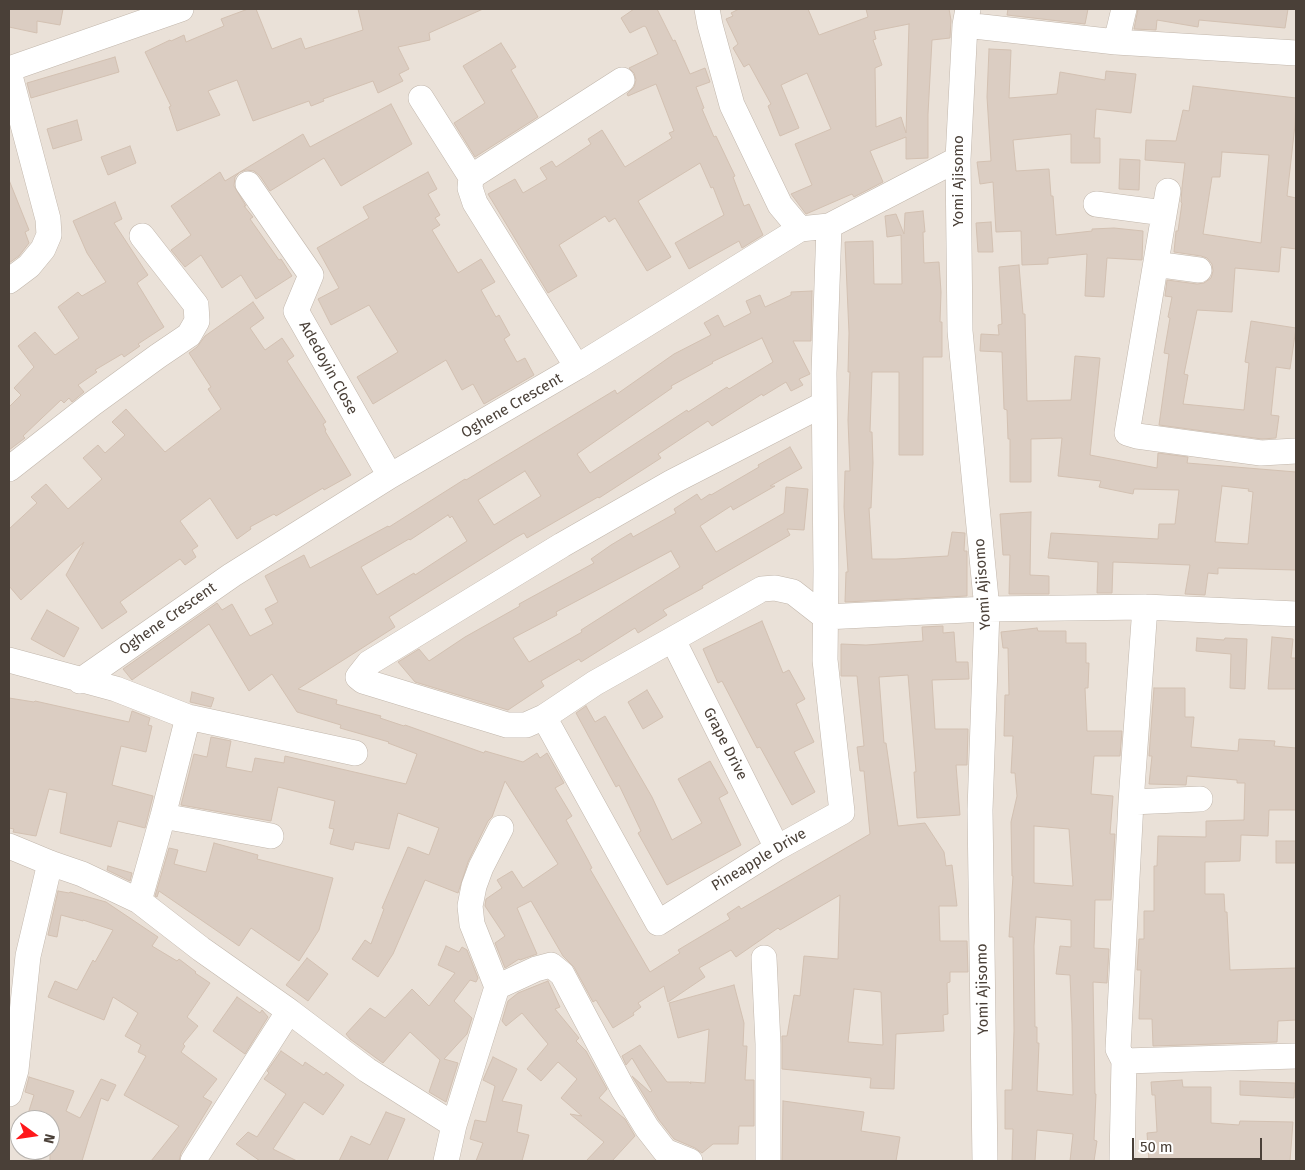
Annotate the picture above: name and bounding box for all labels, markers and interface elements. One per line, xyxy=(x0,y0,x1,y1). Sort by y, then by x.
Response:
street label: Yomi Ajisomo xyxy=(950,135,968,227)
street label: Adedoyin Close xyxy=(295,318,361,418)
street label: Oghene Crescent xyxy=(458,370,566,442)
street label: Yomi Ajisomo xyxy=(971,538,995,630)
street label: Oghene Crescent xyxy=(116,579,220,659)
street label: Grape Drive xyxy=(699,705,751,783)
street label: Pineapple Drive xyxy=(708,825,810,895)
street label: Yomi Ajisomo xyxy=(973,943,993,1035)
north arrow xyxy=(10,1110,60,1160)
scale bar xyxy=(1135,1128,1265,1160)
text: N xyxy=(40,1132,58,1145)
text: 50 m xyxy=(1140,1138,1173,1156)

